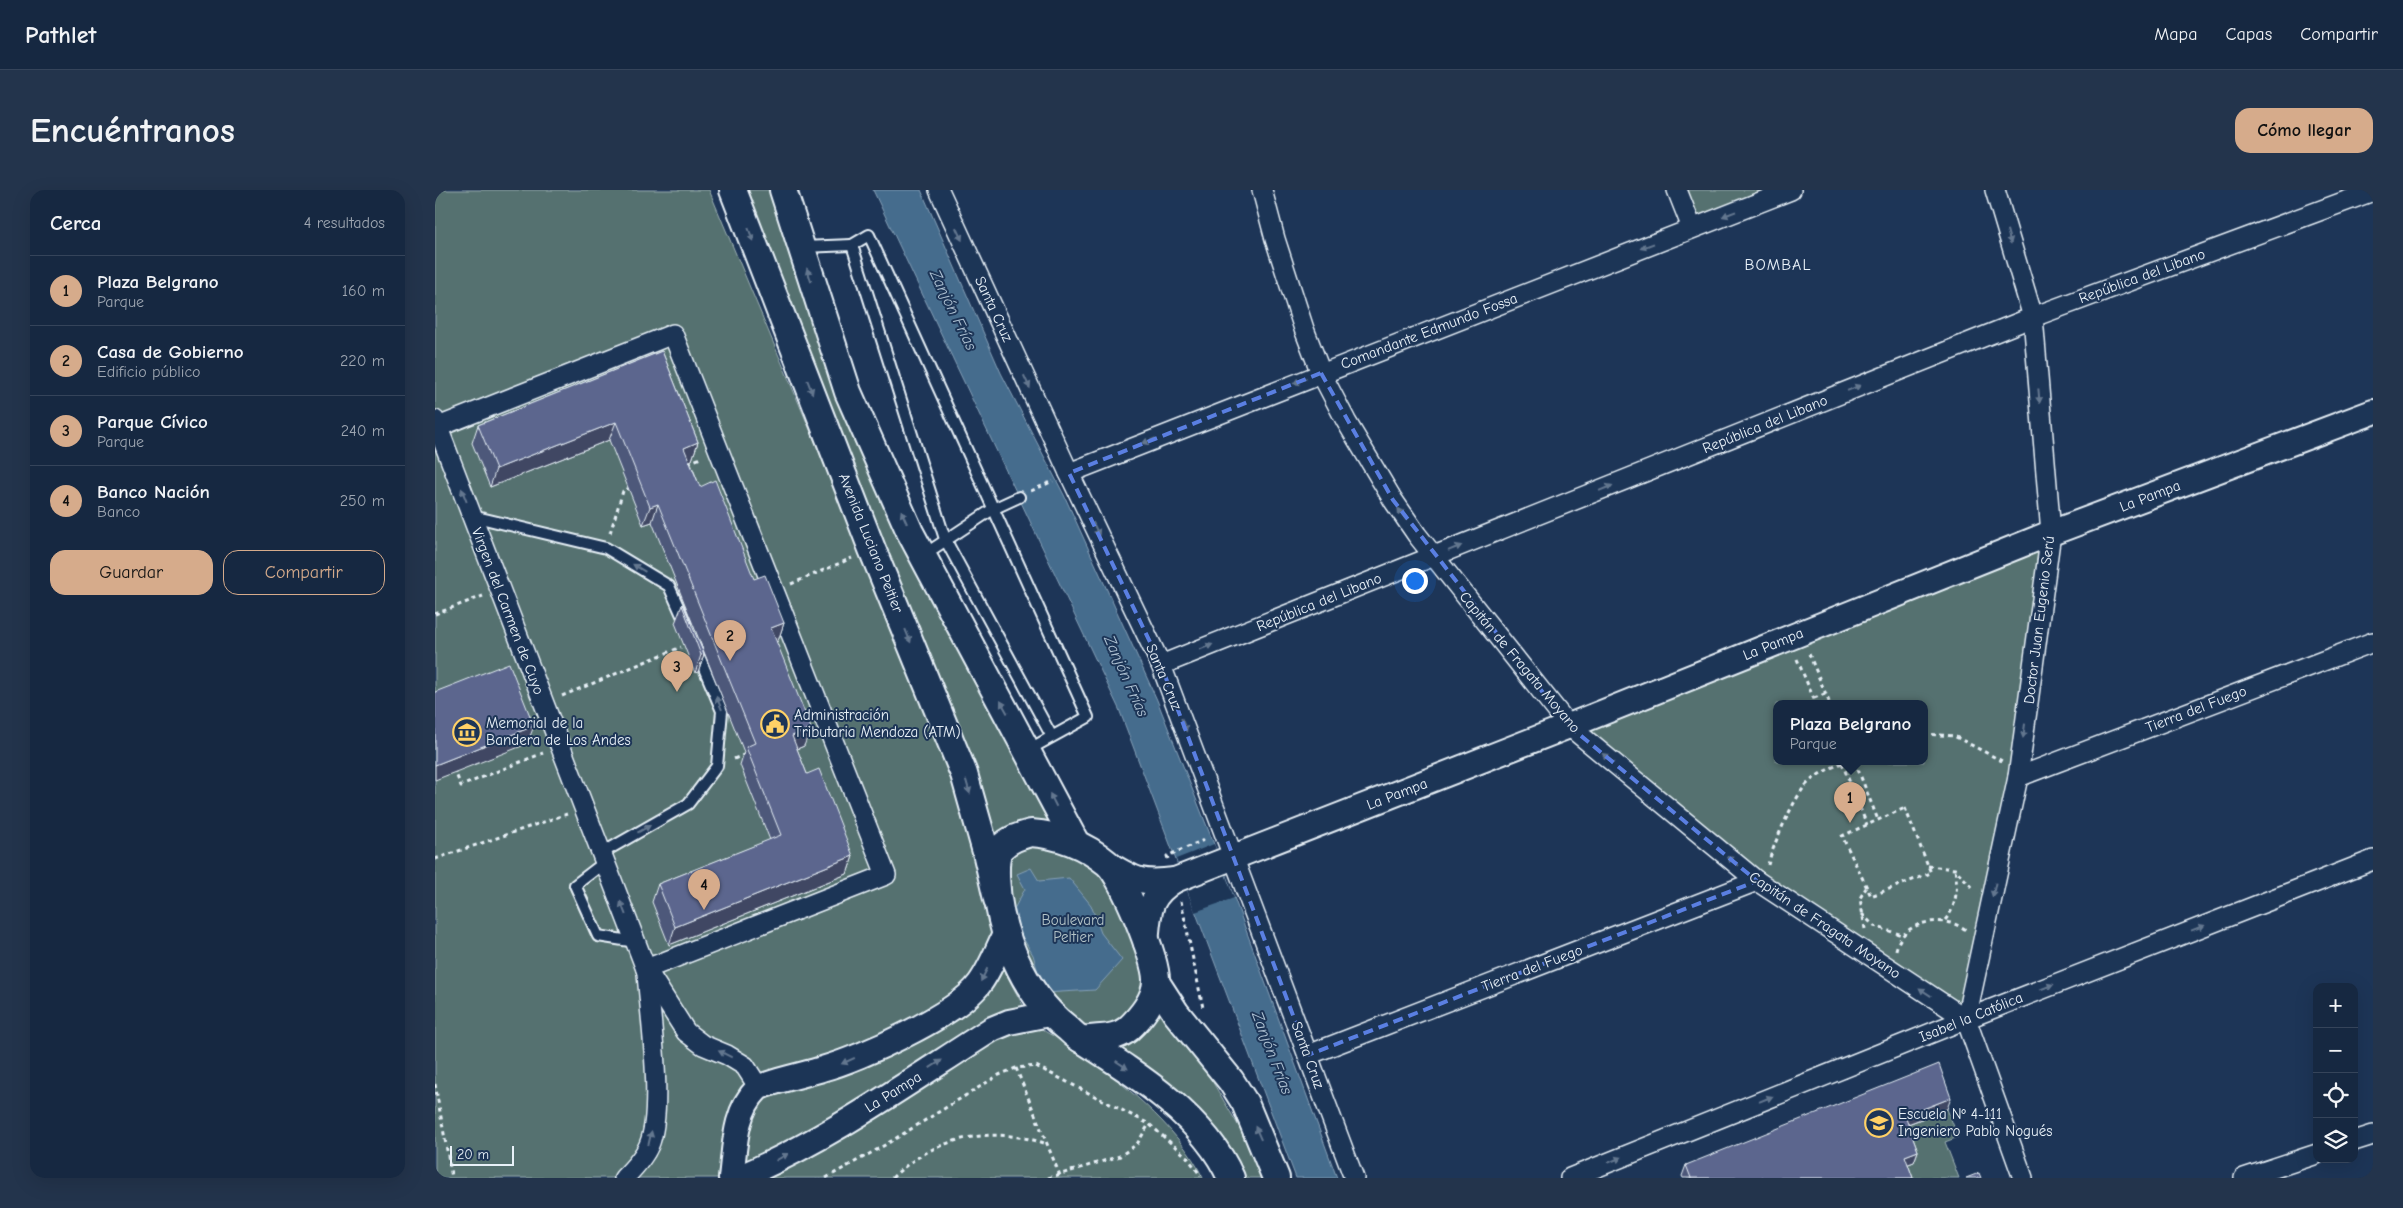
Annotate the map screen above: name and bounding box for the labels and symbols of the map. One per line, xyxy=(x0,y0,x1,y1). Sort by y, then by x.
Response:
one-way arrow xyxy=(1721,210,1736,218)
one-way arrow xyxy=(955,227,963,241)
one-way arrow xyxy=(748,228,755,243)
one-way arrow xyxy=(2006,229,2014,244)
one-way arrow xyxy=(1639,242,1654,250)
street label: República del Libano xyxy=(2076,245,2208,307)
district label: BOMBAL xyxy=(1745,256,1811,274)
water label: Zanjón Frías xyxy=(925,266,980,353)
one-way arrow xyxy=(805,268,813,283)
street label: Santa Cruz xyxy=(971,273,1017,345)
street label: Comandante Edmundo Fossa xyxy=(1338,289,1520,373)
one-way arrow xyxy=(1023,375,1031,389)
one-way arrow xyxy=(1292,377,1307,385)
one-way arrow xyxy=(806,380,814,394)
one-way arrow xyxy=(1847,384,1862,392)
one-way arrow xyxy=(2035,388,2043,404)
street label: República del Libano xyxy=(1700,391,1830,457)
one-way arrow xyxy=(1142,438,1156,446)
street label: Avenida Luciano Peltier xyxy=(835,471,907,615)
street label: La Pampa xyxy=(2117,476,2183,516)
one-way arrow xyxy=(1599,483,1613,491)
one-way arrow xyxy=(460,487,467,502)
one-way arrow xyxy=(1397,507,1407,521)
one-way arrow xyxy=(900,510,908,524)
one-way arrow xyxy=(1092,522,1100,536)
street label: Virgen del Carmen de Cuyo xyxy=(468,525,548,697)
street label: Doctor Juan Eugenio Serú xyxy=(2020,535,2058,705)
one-way arrow xyxy=(1448,544,1463,552)
one-way arrow xyxy=(632,563,645,572)
your location xyxy=(1402,568,1428,594)
street label: República del Libano xyxy=(1254,569,1384,635)
street label: Capitán de Fragata Moyano xyxy=(1456,588,1584,736)
pin: 2 xyxy=(714,620,746,661)
street label: La Pampa xyxy=(1740,624,1806,664)
one-way arrow xyxy=(904,629,912,644)
water label: Zanjón Frías xyxy=(1100,632,1152,720)
street label: Santa Cruz xyxy=(1142,641,1186,713)
one-way arrow xyxy=(1199,642,1213,650)
pin: 3 xyxy=(661,651,693,692)
street label: Tierra del Fuego xyxy=(2143,681,2249,737)
one-way arrow xyxy=(714,695,722,710)
one-way arrow xyxy=(1000,700,1008,715)
place label: Administración Tributaria Mendoza (ATM) xyxy=(794,706,961,741)
public building icon: Administración Tributaria Mendoza (ATM) xyxy=(760,709,790,739)
place label: Memorial de la Bandera de Los Andes xyxy=(486,714,631,749)
museum icon: Memorial de la Bandera de Los Andes xyxy=(452,717,482,747)
one-way arrow xyxy=(1180,718,1188,733)
one-way arrow xyxy=(2020,723,2028,739)
one-way arrow xyxy=(1601,752,1614,763)
street label: La Pampa xyxy=(1364,774,1430,814)
one-way arrow xyxy=(964,779,972,794)
pin: 1 xyxy=(1834,782,1866,823)
one-way arrow xyxy=(1049,793,1057,807)
one-way arrow xyxy=(637,825,652,833)
one-way arrow xyxy=(1727,856,1740,867)
street label: Capitán de Fragata Moyano xyxy=(1746,868,1904,983)
pin: 4 xyxy=(688,869,720,910)
one-way arrow xyxy=(1989,883,1997,899)
one-way arrow xyxy=(619,900,626,915)
park label: Boulevard Peltier xyxy=(1042,911,1104,946)
one-way arrow xyxy=(2191,924,2206,931)
street label: Tierra del Fuego xyxy=(1479,940,1585,996)
one-way arrow xyxy=(980,968,988,983)
one-way arrow xyxy=(2040,983,2054,991)
one-way arrow xyxy=(1918,987,1932,997)
street label: Isabel la Católica xyxy=(1917,988,2025,1046)
water label: Zanjón Frías xyxy=(1248,1008,1296,1097)
street label: Santa Cruz xyxy=(1288,1019,1329,1092)
one-way arrow xyxy=(718,1050,732,1058)
one-way arrow xyxy=(841,1057,855,1065)
one-way arrow xyxy=(930,1060,943,1069)
one-way arrow xyxy=(1115,1060,1128,1070)
street label: La Pampa xyxy=(861,1068,925,1116)
one-way arrow xyxy=(1759,1095,1773,1103)
place label: Escuela Nº 4-111 Ingeniero Pablo Nogués xyxy=(1898,1105,2052,1140)
school or university icon: Escuela Nº 4-111 Ingeniero Pablo Nogués xyxy=(1864,1108,1894,1138)
one-way arrow xyxy=(1254,1126,1262,1140)
one-way arrow xyxy=(646,1131,654,1146)
scale bar xyxy=(450,1143,514,1166)
one-way arrow xyxy=(775,1153,790,1161)
one-way arrow xyxy=(1608,1156,1623,1164)

